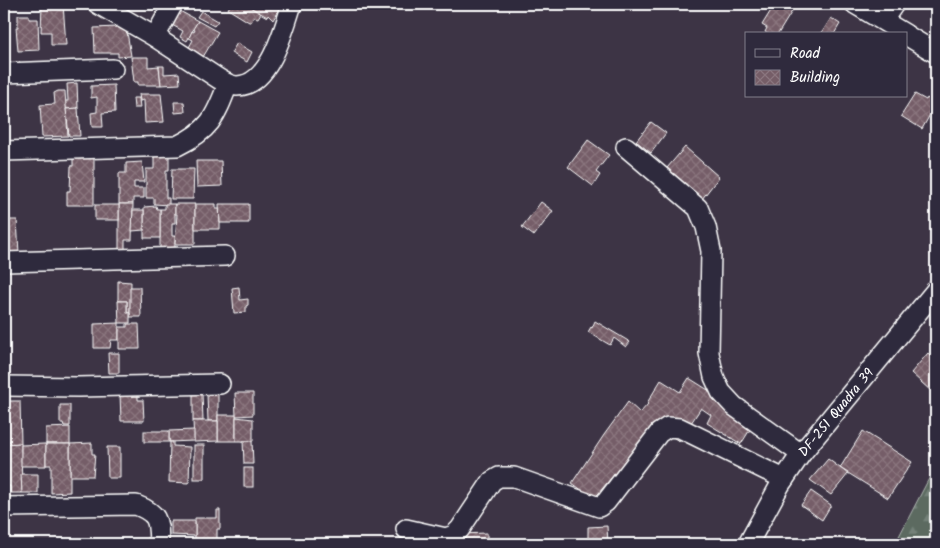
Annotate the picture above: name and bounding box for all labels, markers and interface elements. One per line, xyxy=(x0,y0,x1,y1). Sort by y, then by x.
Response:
legend xyxy=(745,32,908,98)
text: Road xyxy=(790,42,821,66)
text: Building xyxy=(790,66,840,90)
street label: DF-251 Quadra 39 xyxy=(793,363,880,462)

